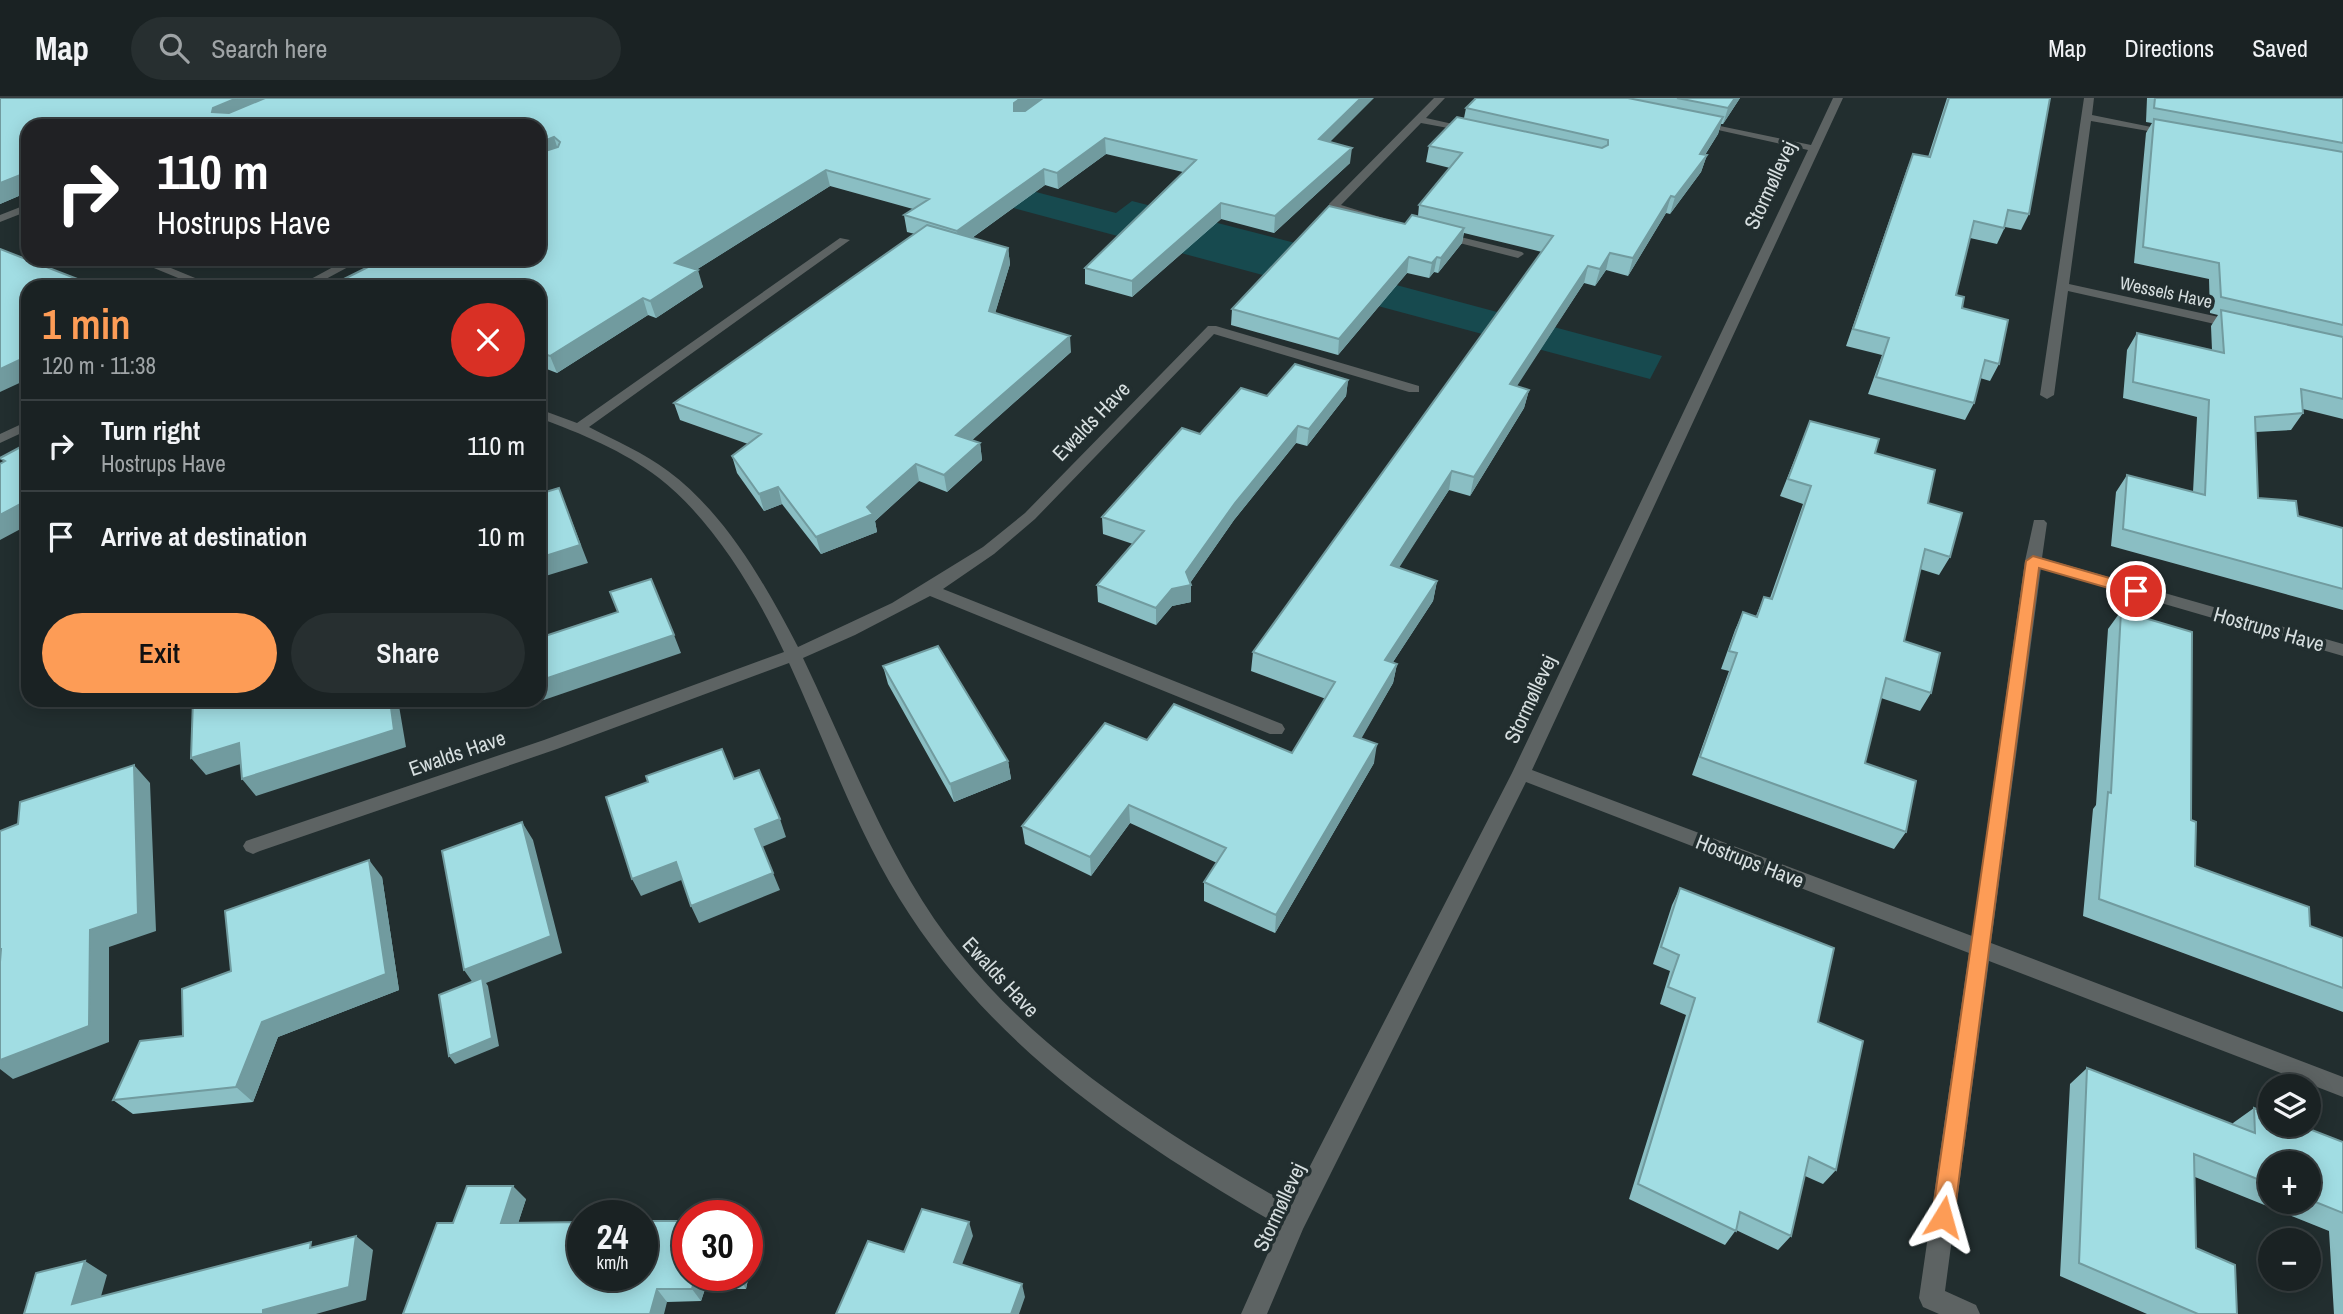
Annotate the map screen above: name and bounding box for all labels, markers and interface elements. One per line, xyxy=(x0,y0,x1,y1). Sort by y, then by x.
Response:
search box xyxy=(131,17,621,80)
text: Map xyxy=(35,26,89,70)
icon: search xyxy=(155,29,193,67)
text: Search here xyxy=(211,31,327,66)
text: Map xyxy=(2048,32,2086,64)
text: Directions xyxy=(2124,32,2214,64)
text: Saved xyxy=(2252,32,2308,64)
street label: Stormøllevej xyxy=(1737,136,1803,234)
text: 110 m xyxy=(157,138,269,204)
icon: right xyxy=(42,147,133,238)
text: Hostrups Have xyxy=(157,201,331,244)
street label: Wessels Have xyxy=(2117,270,2215,314)
text: 1 min xyxy=(42,296,131,352)
button: close xyxy=(451,303,525,377)
text: 120 m · 11:38 xyxy=(42,350,156,381)
street label: Ewalds Have xyxy=(1046,375,1136,467)
text: Turn right xyxy=(101,413,200,448)
icon: right xyxy=(42,427,80,465)
text: 110 m xyxy=(467,428,525,463)
text: Hostrups Have xyxy=(101,448,226,479)
icon: arrive xyxy=(42,518,80,556)
text: Arrive at destination xyxy=(101,519,307,554)
text: 10 m xyxy=(478,519,525,554)
pin xyxy=(2106,561,2166,621)
icon: arrive xyxy=(2117,572,2155,610)
street label: Hostrups Have xyxy=(2210,599,2328,659)
button: Exit xyxy=(42,613,277,693)
button: Share xyxy=(291,613,525,693)
street label: Stormøllevej xyxy=(1497,650,1563,748)
street label: Ewalds Have xyxy=(405,723,509,783)
street label: Hostrups Have xyxy=(1692,827,1808,895)
street label: Ewalds Have xyxy=(956,930,1046,1024)
map controls xyxy=(2258,1074,2321,1291)
button: layers xyxy=(2258,1074,2321,1137)
button: + xyxy=(2258,1151,2321,1214)
street label: Stormøllevej xyxy=(1246,1158,1312,1256)
position arrow xyxy=(1906,1180,1980,1254)
speed limit sign: 30 xyxy=(672,1200,763,1291)
text: 24 xyxy=(597,1213,628,1260)
button: − xyxy=(2258,1228,2321,1291)
text: km/h xyxy=(597,1250,629,1275)

